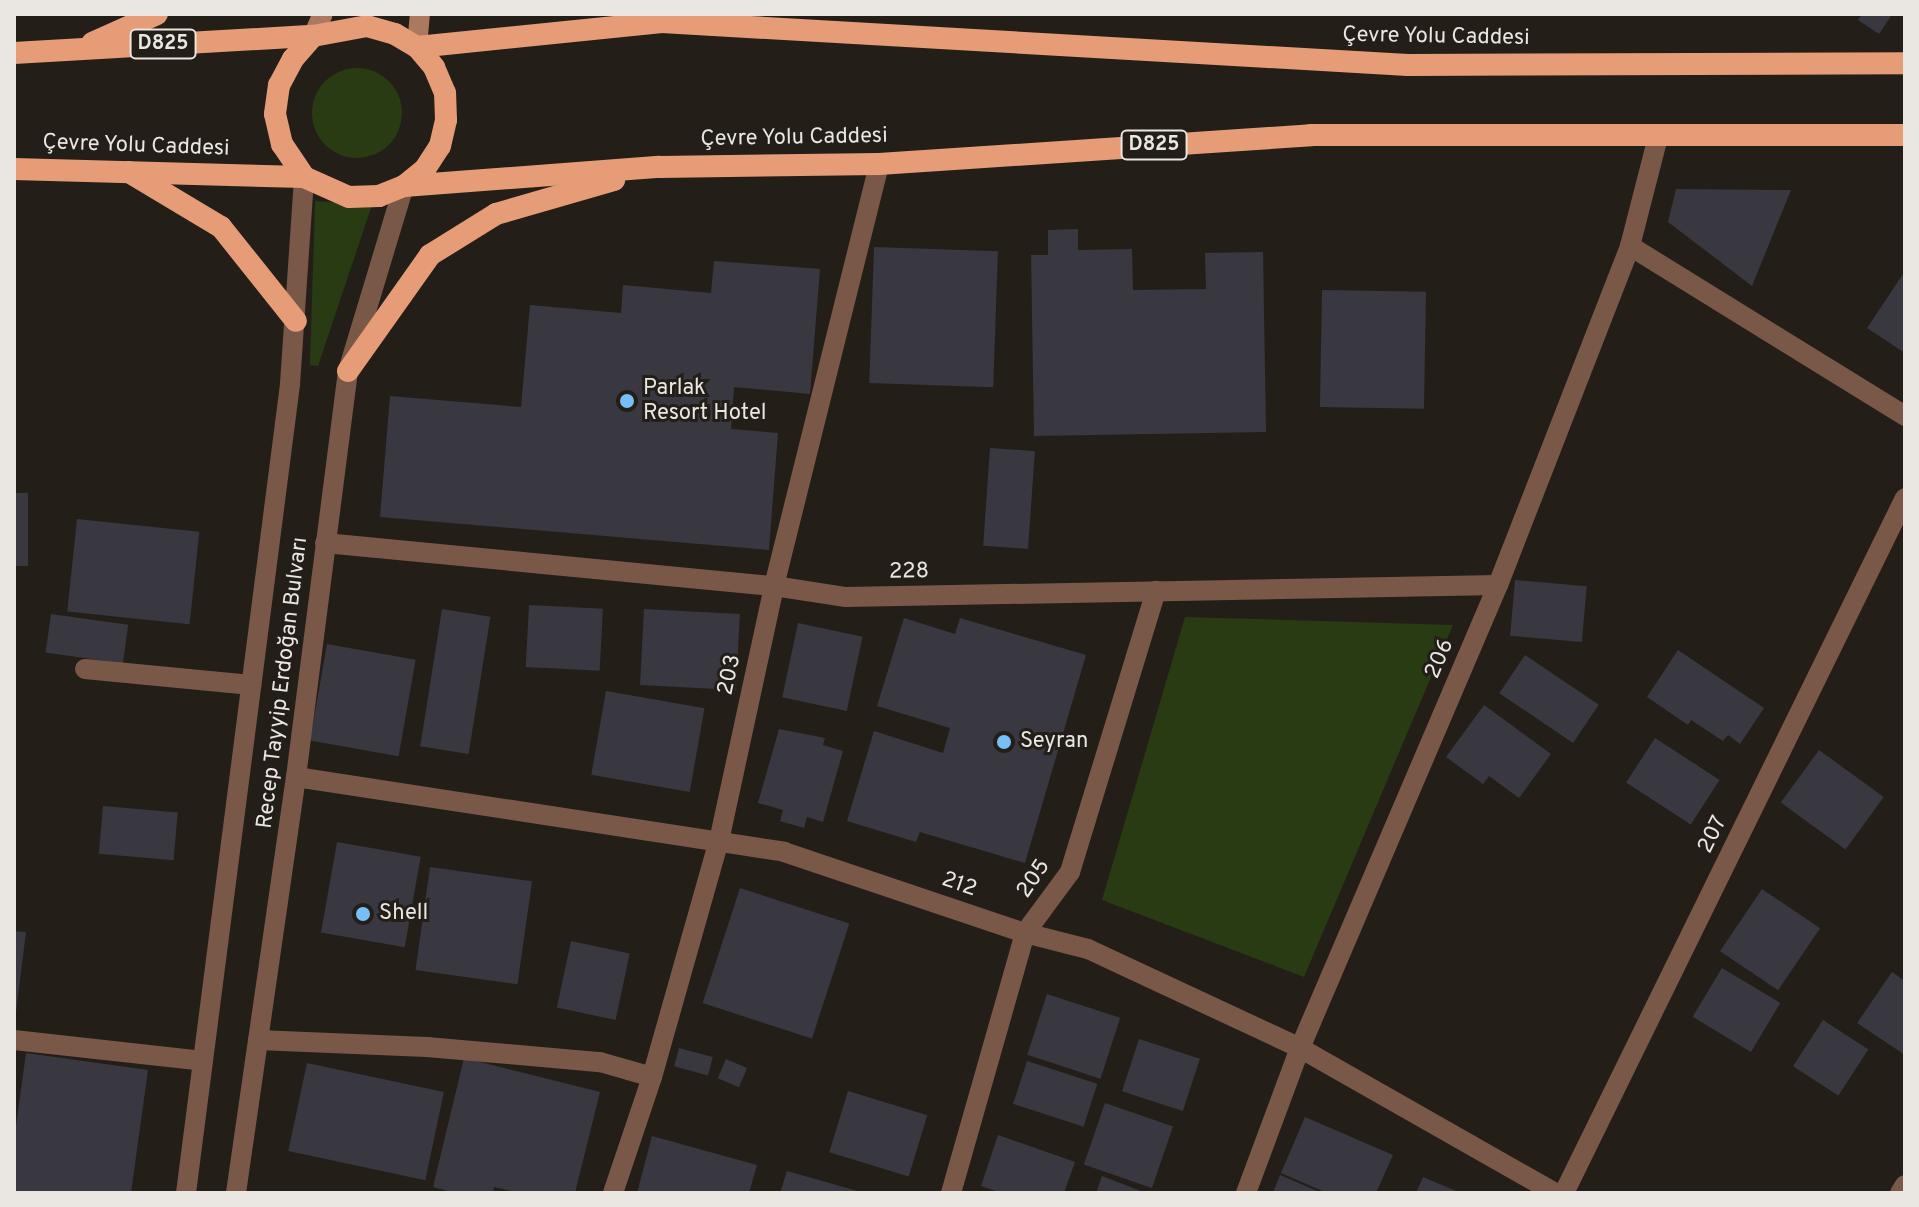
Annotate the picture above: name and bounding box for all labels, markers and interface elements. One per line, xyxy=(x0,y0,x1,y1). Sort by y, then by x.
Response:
street label: Çevre Yolu Caddesi xyxy=(1342,22,1530,52)
road number: D825 xyxy=(129,28,197,60)
street label: Çevre Yolu Caddesi xyxy=(700,123,888,153)
road number: D825 xyxy=(1120,129,1188,161)
street label: Çevre Yolu Caddesi xyxy=(41,130,231,162)
place label: Parlak Resort Hotel xyxy=(643,375,767,426)
marker: Parlak Resort Hotel xyxy=(618,392,636,410)
street label: Recep Tayyip Erdoğan Bulvarı xyxy=(252,535,314,831)
street label: 228 xyxy=(889,558,929,586)
street label: 206 xyxy=(1420,635,1460,683)
street label: 203 xyxy=(713,652,747,698)
place label: Seyran xyxy=(1020,729,1088,755)
marker: Seyran xyxy=(995,733,1013,751)
street label: 207 xyxy=(1693,812,1733,858)
street label: 205 xyxy=(1012,855,1056,903)
street label: 212 xyxy=(938,867,980,903)
place label: Shell xyxy=(379,901,428,927)
marker: Shell xyxy=(354,905,372,923)

